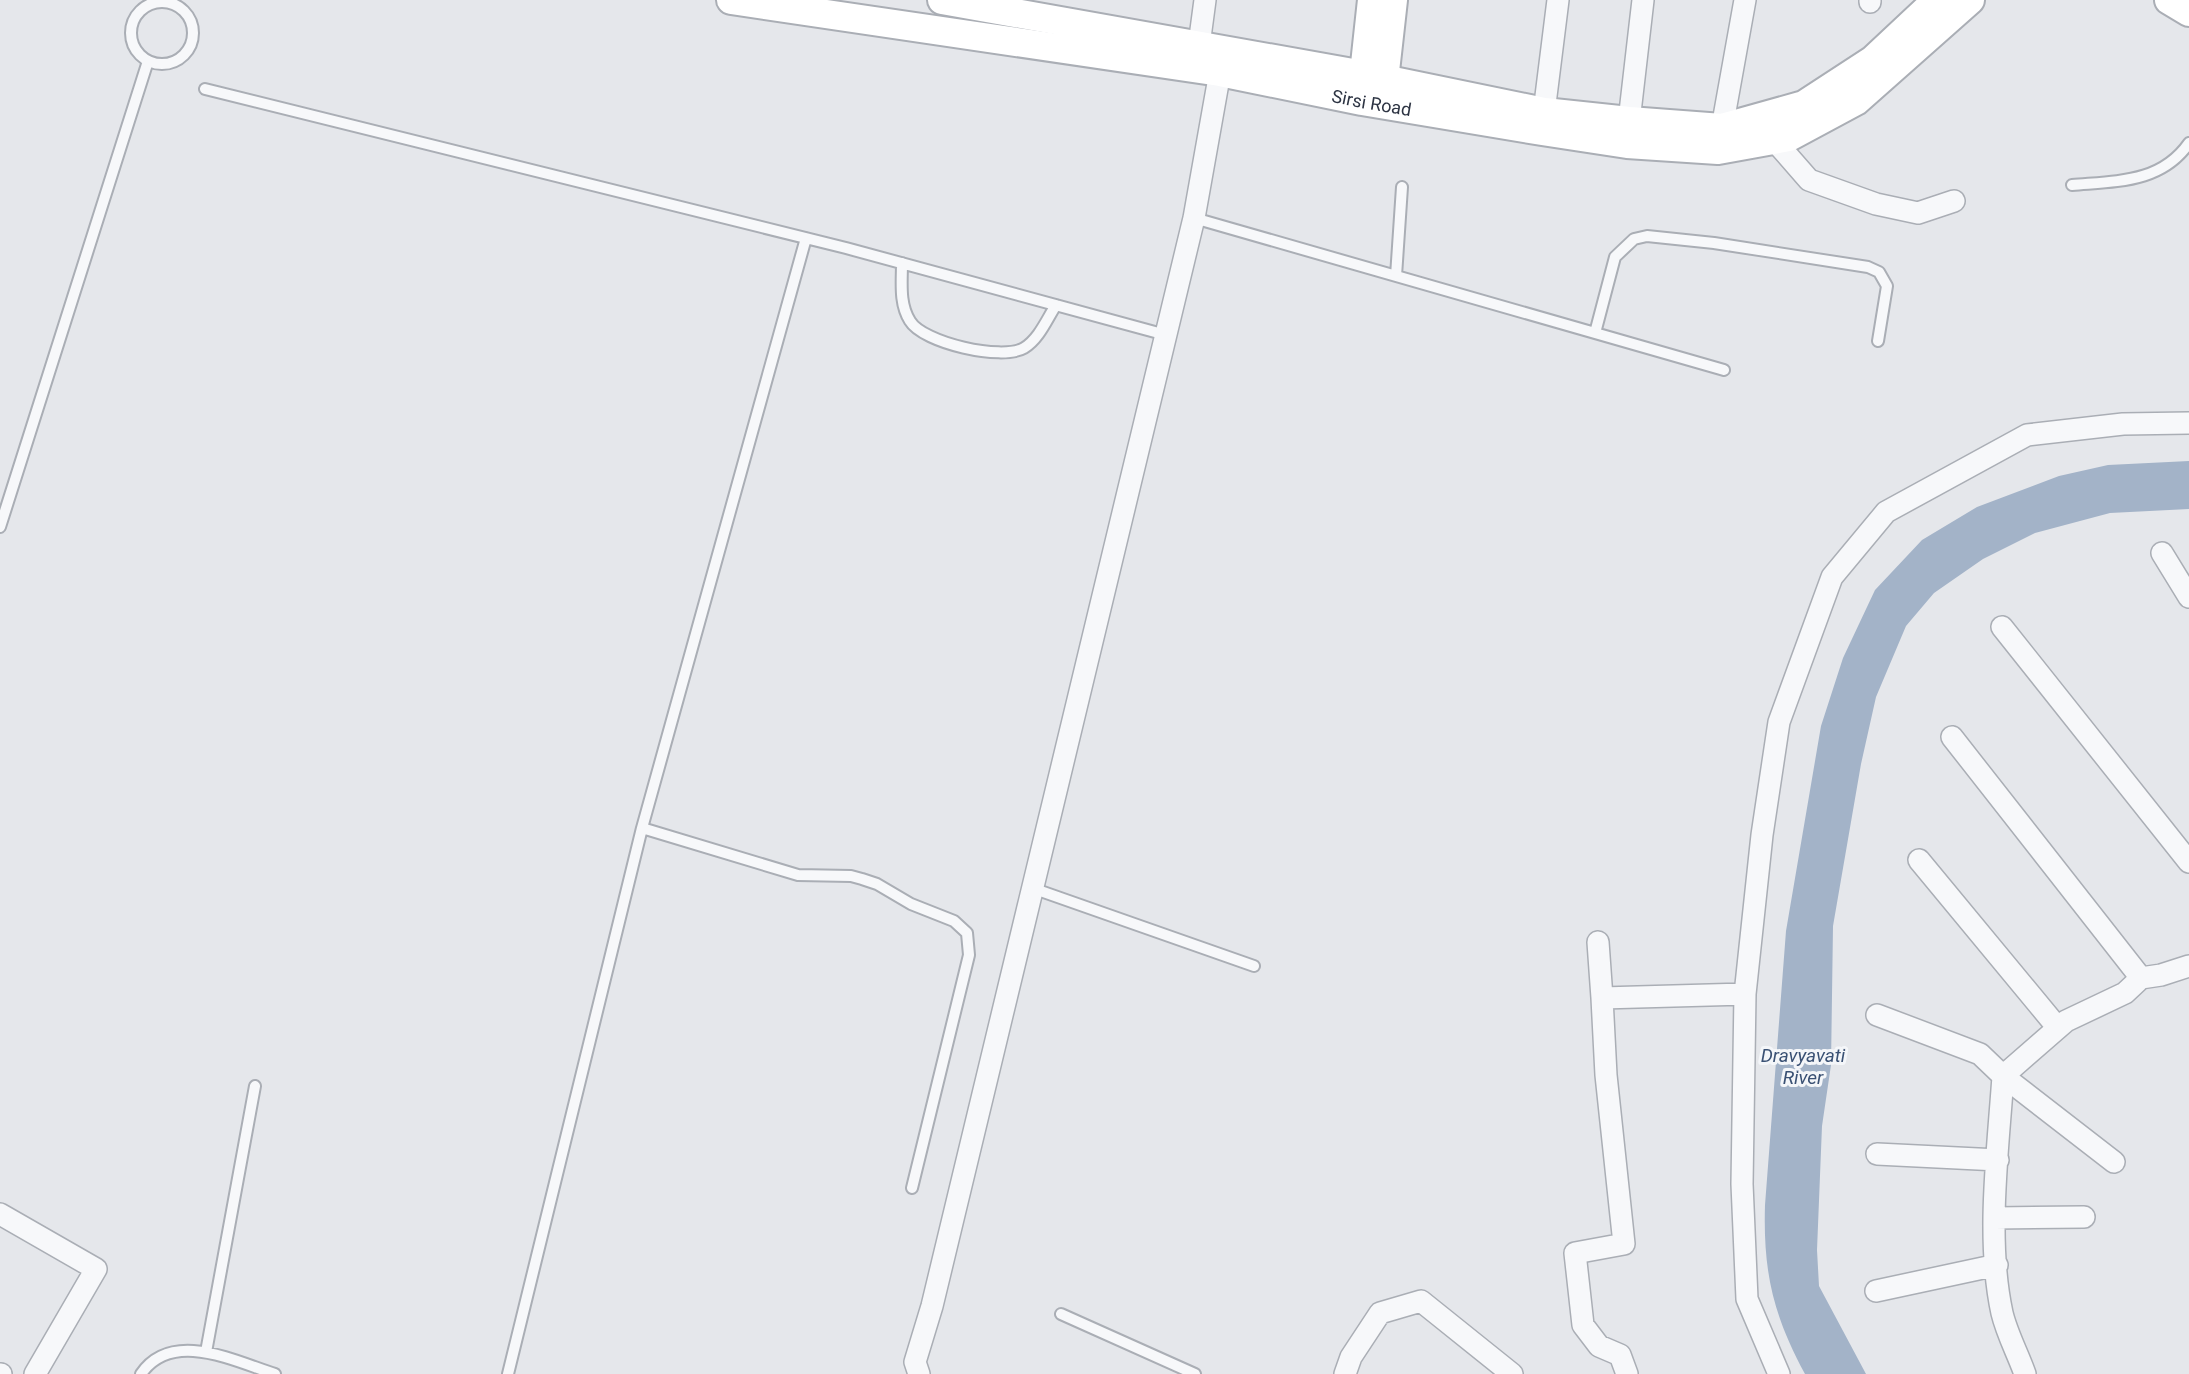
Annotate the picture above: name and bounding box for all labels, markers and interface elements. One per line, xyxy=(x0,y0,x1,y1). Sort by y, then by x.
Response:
street label: Sirsi Road xyxy=(1330,85,1413,120)
water label: Dravyavati River xyxy=(1761,1044,1846,1089)

